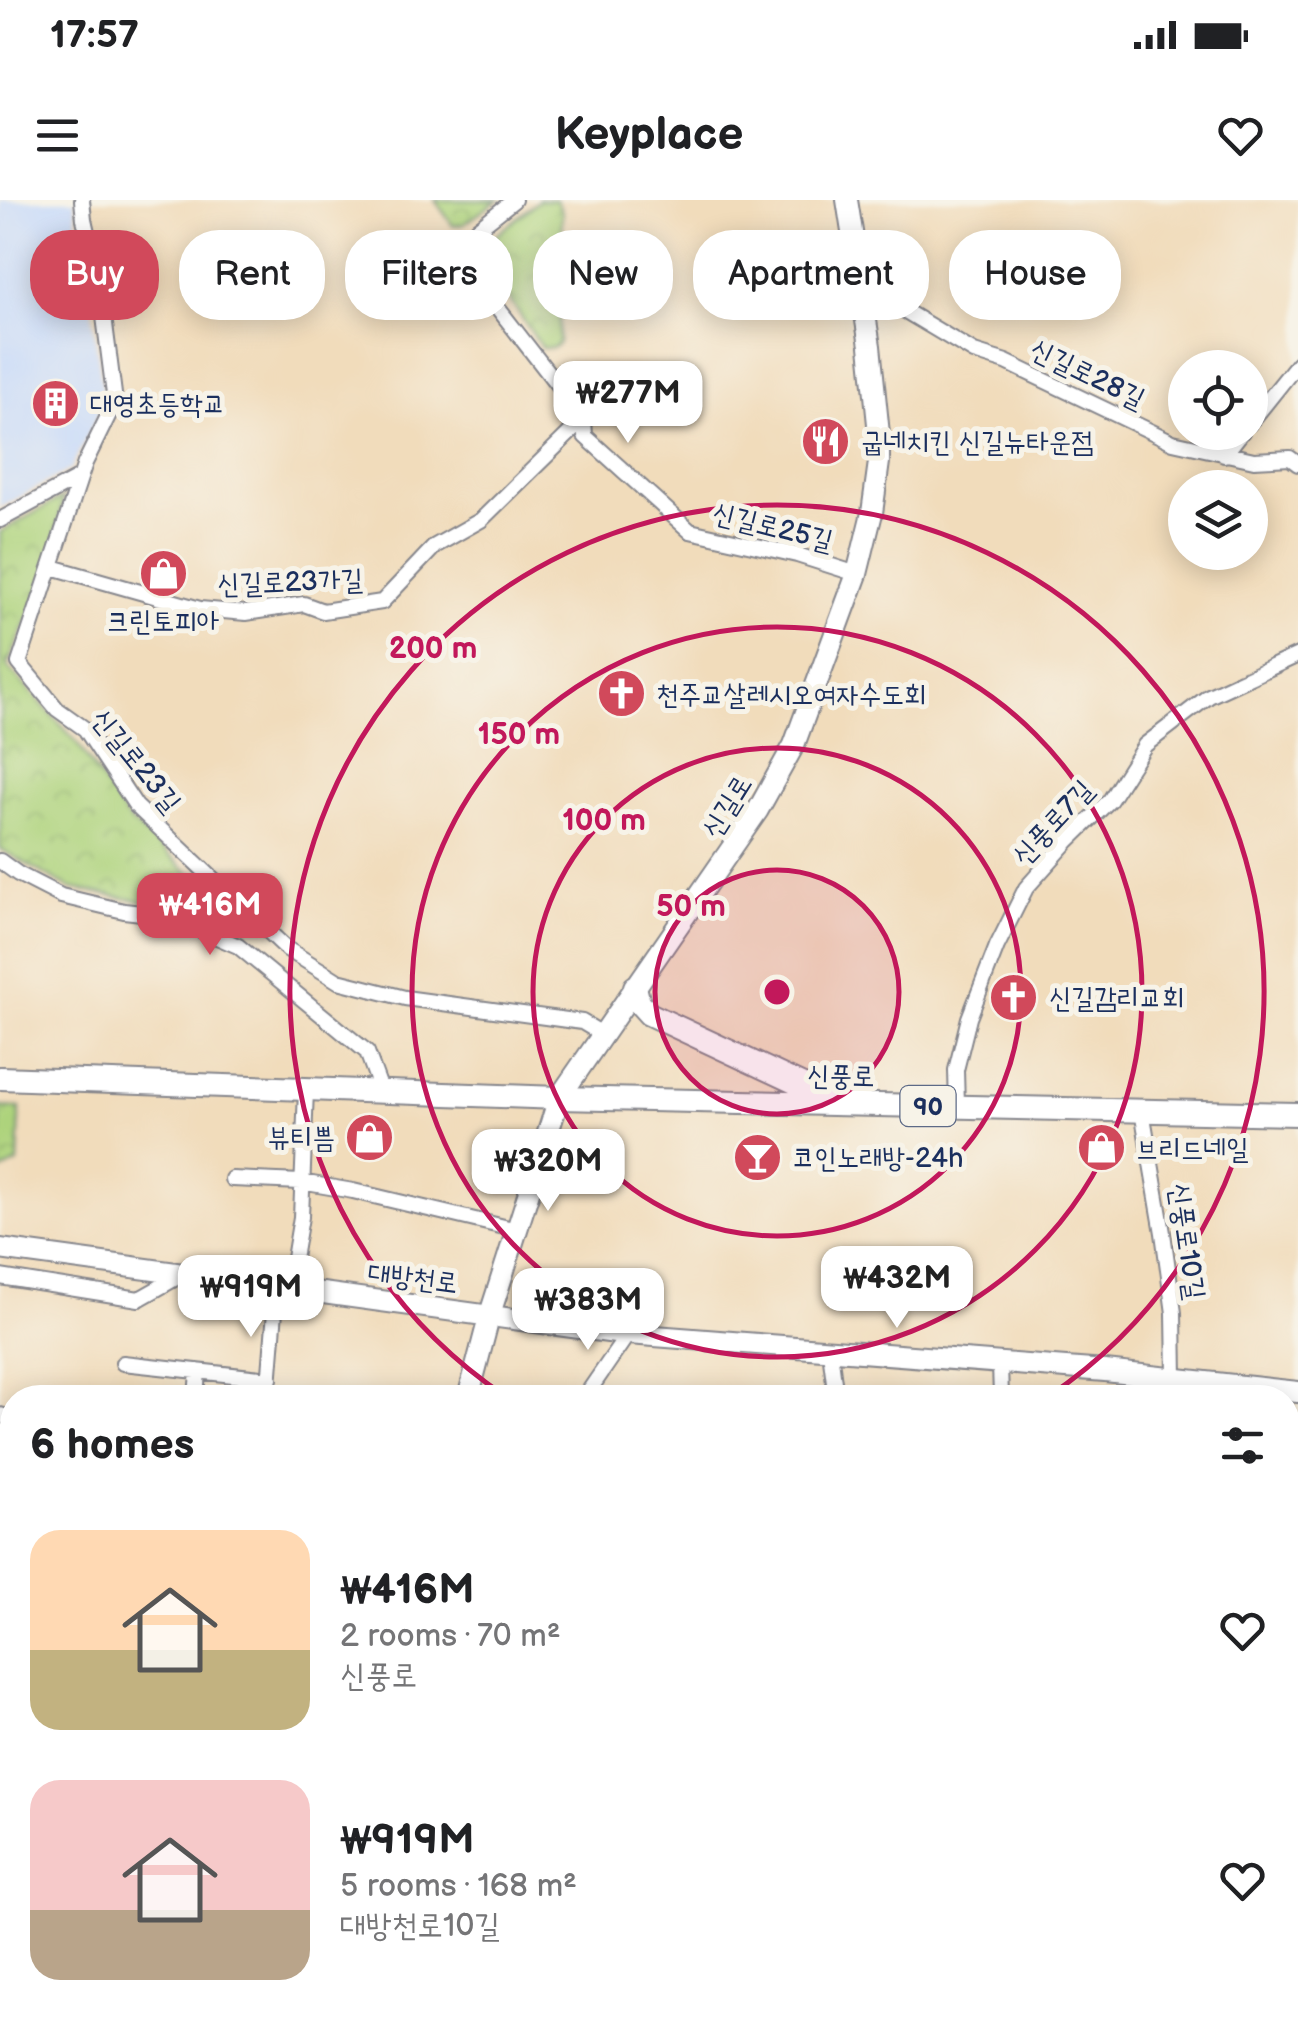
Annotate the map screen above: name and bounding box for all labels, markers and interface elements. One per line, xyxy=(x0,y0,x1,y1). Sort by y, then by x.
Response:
text: 17:57 xyxy=(50,13,139,58)
icon: menu xyxy=(30,108,85,163)
text: Keyplace xyxy=(555,108,743,163)
icon: heart xyxy=(1213,108,1268,163)
chip: Buy xyxy=(30,230,159,320)
chip: Rent xyxy=(179,230,325,320)
chip: Filters xyxy=(345,230,513,320)
chip: New xyxy=(533,230,673,320)
chip: Apartment xyxy=(693,230,929,320)
chip: House xyxy=(949,230,1121,320)
street label: 신길로28길 xyxy=(1025,333,1150,416)
map controls xyxy=(1168,350,1268,570)
button: locate xyxy=(1168,350,1268,450)
pin: ₩277M xyxy=(558,361,698,446)
text: ₩277M xyxy=(575,374,681,413)
building icon: 대영초등학교 xyxy=(29,377,81,429)
place label: 대영초등학교 xyxy=(90,388,225,421)
restaurant icon: 굽네치킨 신길뉴타운점 xyxy=(800,415,852,467)
place label: 굽네치킨 신길뉴타운점 xyxy=(861,426,1094,459)
button: layers xyxy=(1168,470,1268,570)
street label: 신길로25길 xyxy=(709,497,836,558)
shop icon: 크린토피아 xyxy=(137,547,189,599)
street label: 신길로23가길 xyxy=(217,563,364,602)
place label: 크린토피아 xyxy=(107,605,219,638)
text: 200 m xyxy=(389,631,477,667)
church icon: 천주교살레시오여자수도회 xyxy=(595,668,647,720)
place label: 천주교살레시오여자수도회 xyxy=(656,679,926,712)
street label: 신길로23길 xyxy=(84,703,187,819)
text: 150 m xyxy=(478,717,560,753)
street label: 신길로 xyxy=(695,769,759,844)
street label: 신풍로7길 xyxy=(1006,774,1101,872)
text: 100 m xyxy=(562,803,646,839)
pin: ₩416M xyxy=(140,873,280,958)
text: ₩416M xyxy=(159,886,261,925)
text: 50 m xyxy=(656,889,726,925)
church icon: 신길감리교회 xyxy=(988,971,1040,1023)
centre of rings xyxy=(759,974,795,1010)
place label: 신길감리교회 xyxy=(1049,982,1184,1015)
street label: 신풍로 xyxy=(807,1059,875,1094)
road number: 90 xyxy=(900,1086,956,1126)
shop icon: 뷰티쁨 xyxy=(344,1111,396,1163)
place label: 뷰티쁨 xyxy=(267,1122,335,1155)
shop icon: 브리드네일 xyxy=(1075,1122,1127,1174)
pin: ₩320M xyxy=(478,1129,618,1214)
bar icon: 코인노래방-24h xyxy=(731,1131,783,1183)
place label: 브리드네일 xyxy=(1136,1133,1249,1166)
text: ₩320M xyxy=(494,1142,602,1181)
place label: 코인노래방-24h xyxy=(792,1142,964,1175)
street label: 신풍로10길 xyxy=(1162,1181,1211,1302)
pin: ₩432M xyxy=(827,1246,967,1331)
pin: ₩919M xyxy=(181,1255,321,1340)
street label: 대방천로 xyxy=(366,1257,460,1300)
text: ₩432M xyxy=(843,1259,951,1298)
text: ₩919M xyxy=(200,1268,302,1307)
pin: ₩383M xyxy=(518,1268,658,1353)
text: ₩383M xyxy=(534,1281,642,1320)
icon: filters xyxy=(1215,1418,1270,1473)
text: 6 homes xyxy=(30,1420,194,1471)
text: ₩416M xyxy=(340,1565,475,1616)
icon: home xyxy=(110,1570,230,1690)
icon: heart xyxy=(1215,1603,1270,1658)
text: 2 rooms · 70 m² xyxy=(340,1617,561,1656)
text: 신풍로 xyxy=(340,1657,417,1696)
text: ₩919M xyxy=(340,1815,474,1866)
icon: home xyxy=(110,1820,230,1940)
icon: heart xyxy=(1215,1853,1270,1908)
text: 5 rooms · 168 m² xyxy=(340,1867,577,1906)
text: 대방천로10길 xyxy=(340,1907,500,1946)

